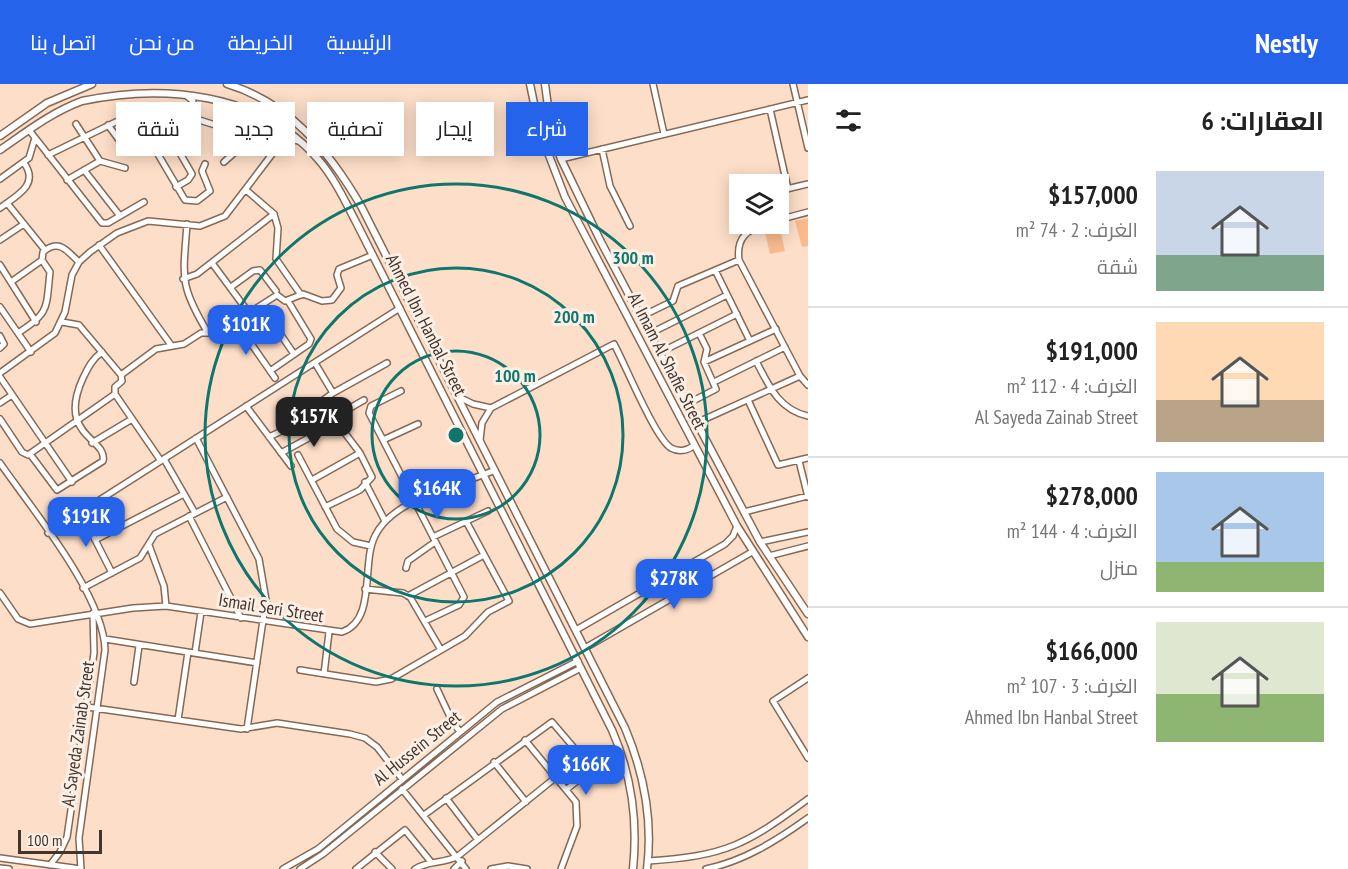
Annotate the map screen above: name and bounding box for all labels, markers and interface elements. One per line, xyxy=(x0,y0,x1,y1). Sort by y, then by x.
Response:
text: Nestly xyxy=(1255,24,1318,61)
text: اتصل بنا xyxy=(30,29,96,56)
text: من نحن xyxy=(129,29,195,56)
text: الخريطة xyxy=(228,29,293,56)
text: الرئيسية xyxy=(326,29,392,56)
chip: شقة xyxy=(116,102,201,156)
chip: جديد xyxy=(213,102,295,156)
chip: تصفية xyxy=(307,102,404,156)
chip: إيجار xyxy=(416,102,494,156)
chip: شراء xyxy=(506,102,588,156)
icon: filters xyxy=(832,104,865,137)
text: العقارات: 6 xyxy=(1202,104,1324,137)
map controls xyxy=(729,174,789,234)
button: layers xyxy=(729,174,789,234)
text: $157,000 xyxy=(1048,178,1138,211)
icon: home xyxy=(1204,195,1276,267)
text: الغرف: 2 · 74 m² xyxy=(1016,217,1138,243)
text: 300 m xyxy=(612,246,654,269)
street label: Ahmed Ibn Hanbal Street xyxy=(381,250,472,400)
text: شقة xyxy=(1097,254,1138,280)
street label: Al Imam Al Shafie Street xyxy=(623,289,712,433)
pin: $101K xyxy=(204,305,288,356)
text: 200 m xyxy=(553,305,595,328)
text: $101K xyxy=(222,311,270,337)
text: $191,000 xyxy=(1045,334,1138,367)
icon: home xyxy=(1204,346,1276,418)
text: 100 m xyxy=(494,364,536,387)
text: الغرف: 4 · 112 m² xyxy=(1007,373,1138,399)
pin: $157K xyxy=(272,397,356,448)
text: $157K xyxy=(290,403,338,429)
text: Al Sayeda Zainab Street xyxy=(975,404,1138,430)
centre of rings xyxy=(446,425,466,445)
pin: $164K xyxy=(395,469,479,520)
text: $164K xyxy=(413,475,461,501)
text: $278,000 xyxy=(1045,479,1138,512)
icon: home xyxy=(1204,496,1276,568)
pin: $191K xyxy=(44,497,128,548)
text: $191K xyxy=(62,503,110,529)
text: الغرف: 4 · 144 m² xyxy=(1007,518,1138,544)
text: منزل xyxy=(1100,555,1138,581)
pin: $278K xyxy=(632,559,716,610)
text: $278K xyxy=(650,565,698,591)
street label: Ismail Seri Street xyxy=(217,588,325,627)
text: $166,000 xyxy=(1045,634,1138,667)
icon: home xyxy=(1204,646,1276,718)
street label: Al Sayeda Zainab Street xyxy=(56,660,99,808)
text: الغرف: 3 · 107 m² xyxy=(1007,673,1138,699)
text: Ahmed Ibn Hanbal Street xyxy=(965,704,1138,730)
street label: Al Hussein Street xyxy=(368,705,465,790)
pin: $166K xyxy=(544,745,628,796)
text: $166K xyxy=(562,751,610,777)
scale bar xyxy=(18,827,102,854)
text: 100 m xyxy=(27,830,62,850)

